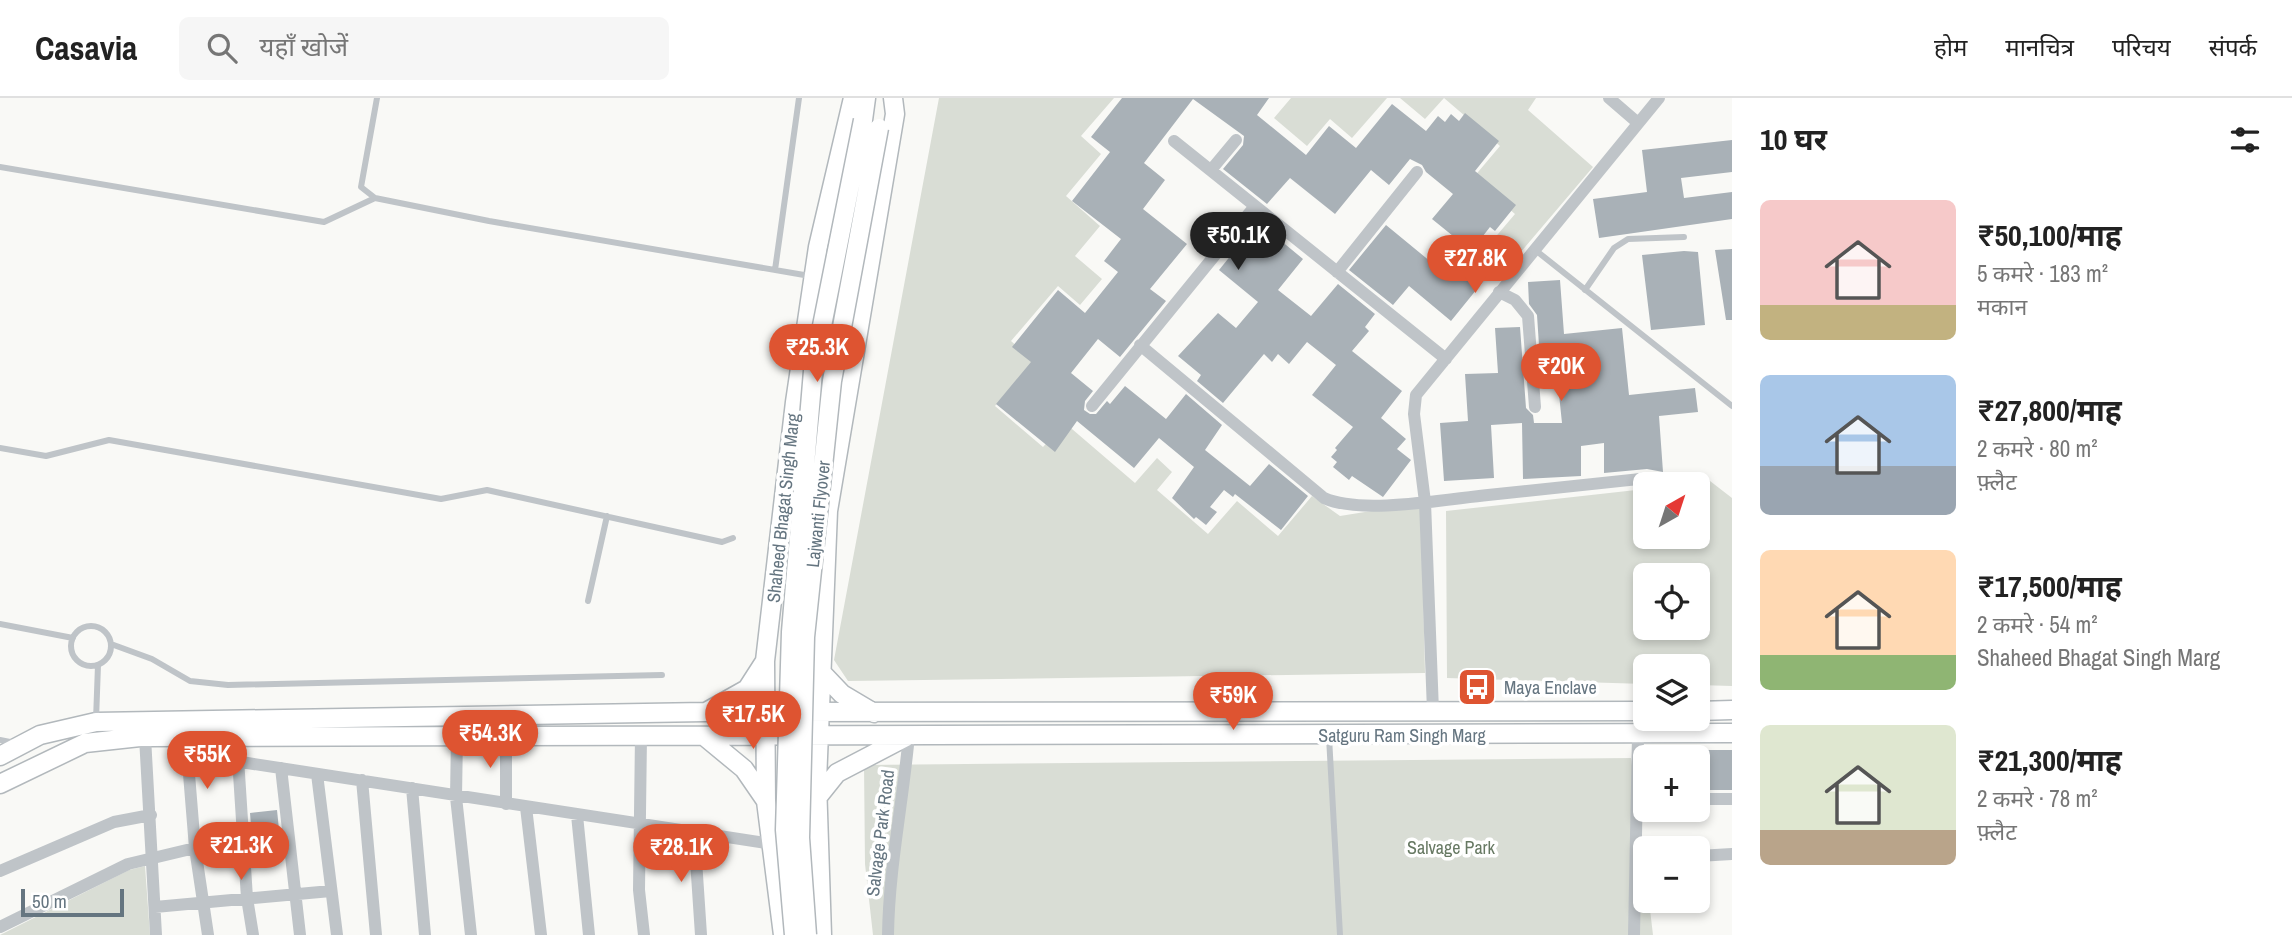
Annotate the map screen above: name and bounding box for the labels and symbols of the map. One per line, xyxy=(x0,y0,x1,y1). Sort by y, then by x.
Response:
pin: ₹50.1K xyxy=(1181,212,1295,272)
pin: ₹27.8K xyxy=(1418,236,1532,295)
pin: ₹25.3K xyxy=(760,324,874,384)
pin: ₹20K xyxy=(1520,344,1602,403)
street label: Shaheed Bhagat Singh Marg xyxy=(761,411,805,604)
street label: Lajwanti Flyover xyxy=(800,459,836,569)
north arrow xyxy=(1633,472,1710,550)
bus stop icon: Maya Enclave xyxy=(1456,666,1498,708)
pin: ₹59K xyxy=(1192,672,1274,732)
place label: Maya Enclave xyxy=(1504,675,1597,700)
pin: ₹17.5K xyxy=(696,692,810,751)
pin: ₹54.3K xyxy=(433,710,547,770)
street label: Satguru Ram Singh Marg xyxy=(1318,723,1486,748)
pin: ₹55K xyxy=(166,732,248,791)
street label: Salvage Park Road xyxy=(860,768,900,898)
pin: ₹21.3K xyxy=(184,822,298,882)
pin: ₹28.1K xyxy=(624,824,738,884)
park label: Salvage Park xyxy=(1407,835,1496,860)
scale bar xyxy=(21,886,124,918)

